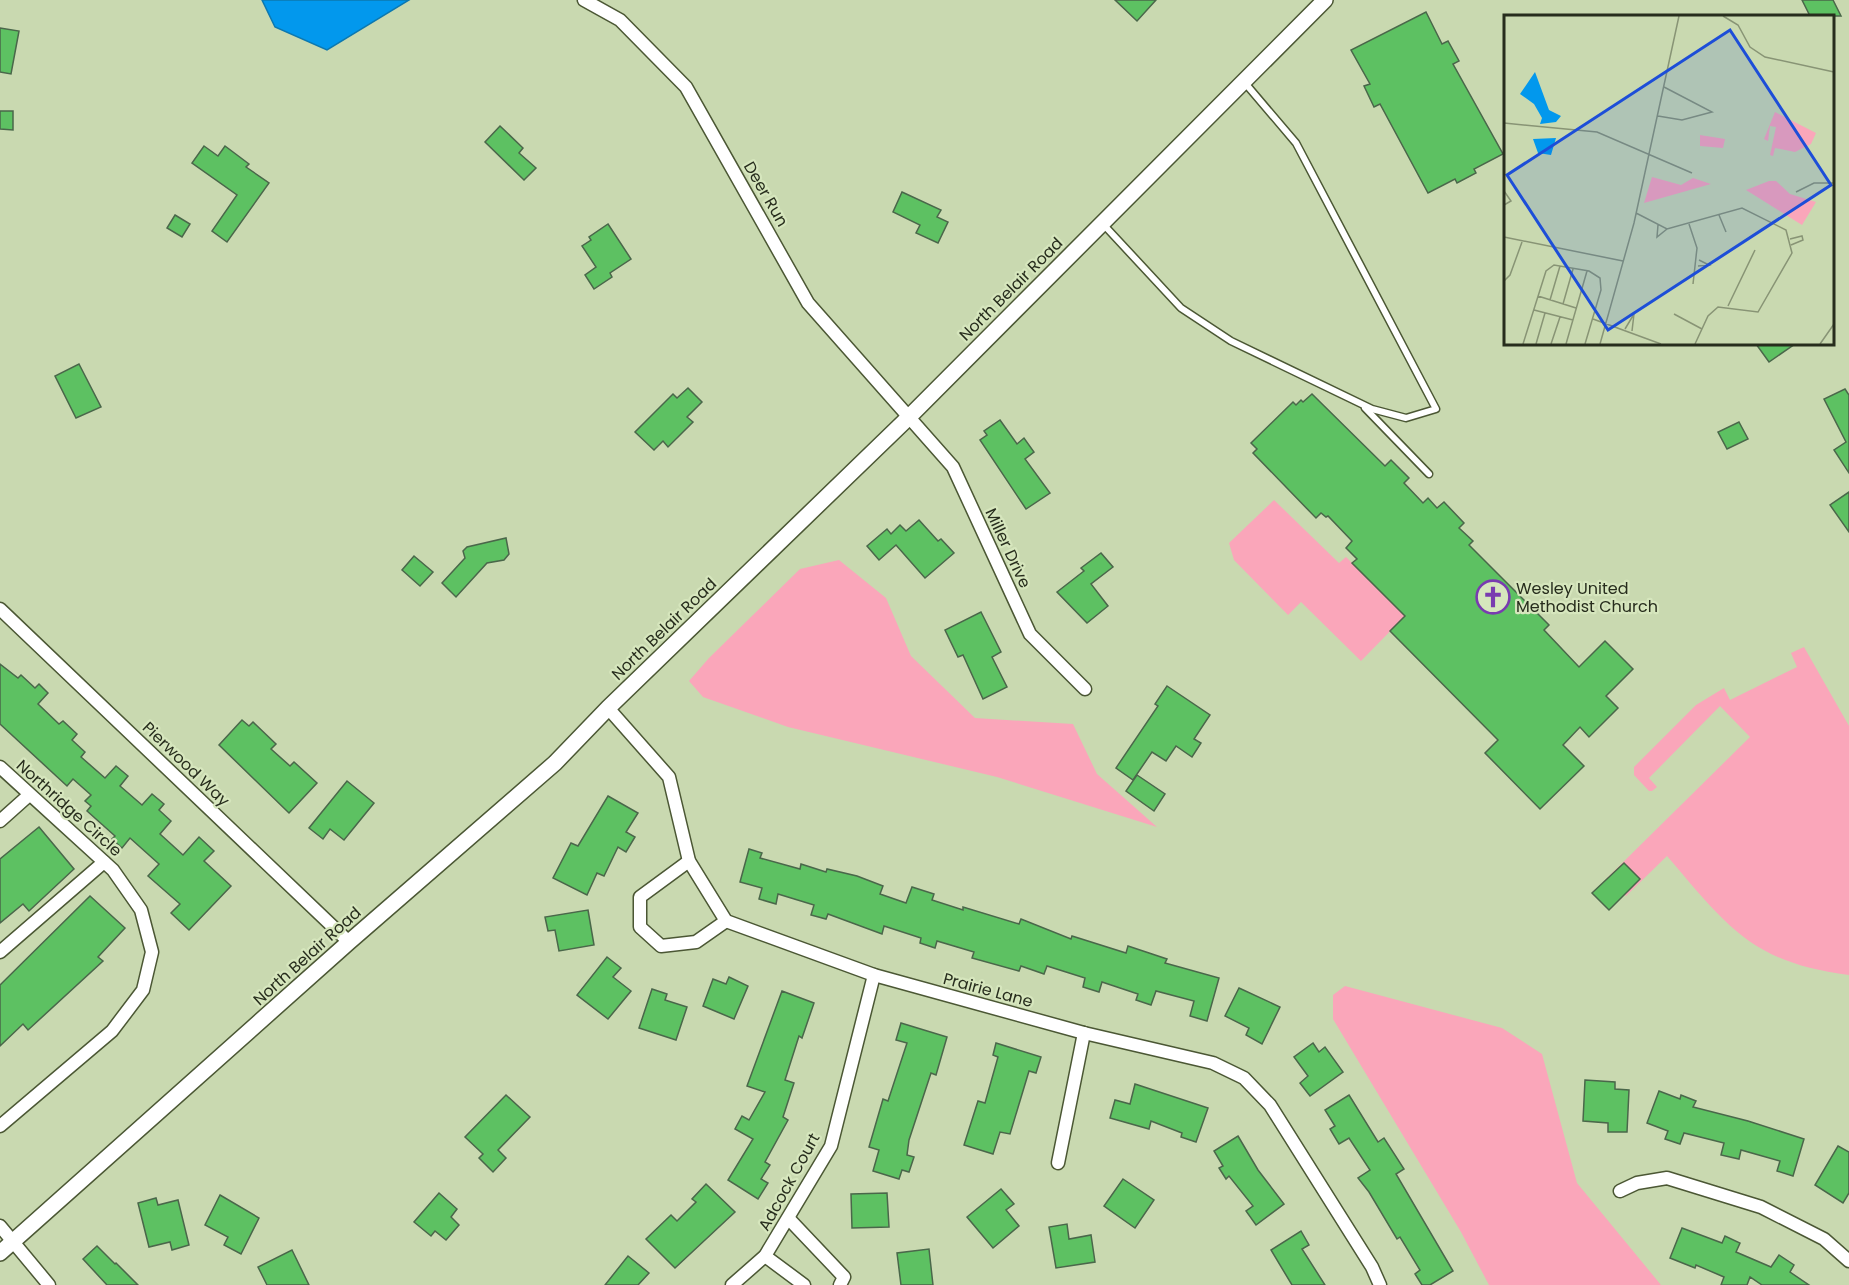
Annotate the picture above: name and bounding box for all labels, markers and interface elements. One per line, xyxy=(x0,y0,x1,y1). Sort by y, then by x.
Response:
inset map xyxy=(1504,15,1834,345)
street label: Deer Run xyxy=(738,157,794,231)
street label: North Belair Road xyxy=(954,232,1068,346)
street label: Miller Drive xyxy=(979,504,1037,592)
street label: North Belair Road xyxy=(606,573,722,685)
place label: Wesley United Methodist Church xyxy=(1516,577,1658,618)
church icon: Wesley United Methodist Church xyxy=(1475,579,1511,615)
street label: Pierwood Way xyxy=(137,716,235,812)
street label: Northridge Circle xyxy=(11,754,127,862)
street label: North Belair Road xyxy=(248,901,366,1011)
street label: Prairie Lane xyxy=(941,967,1035,1013)
street label: Adcock Court xyxy=(753,1129,825,1235)

